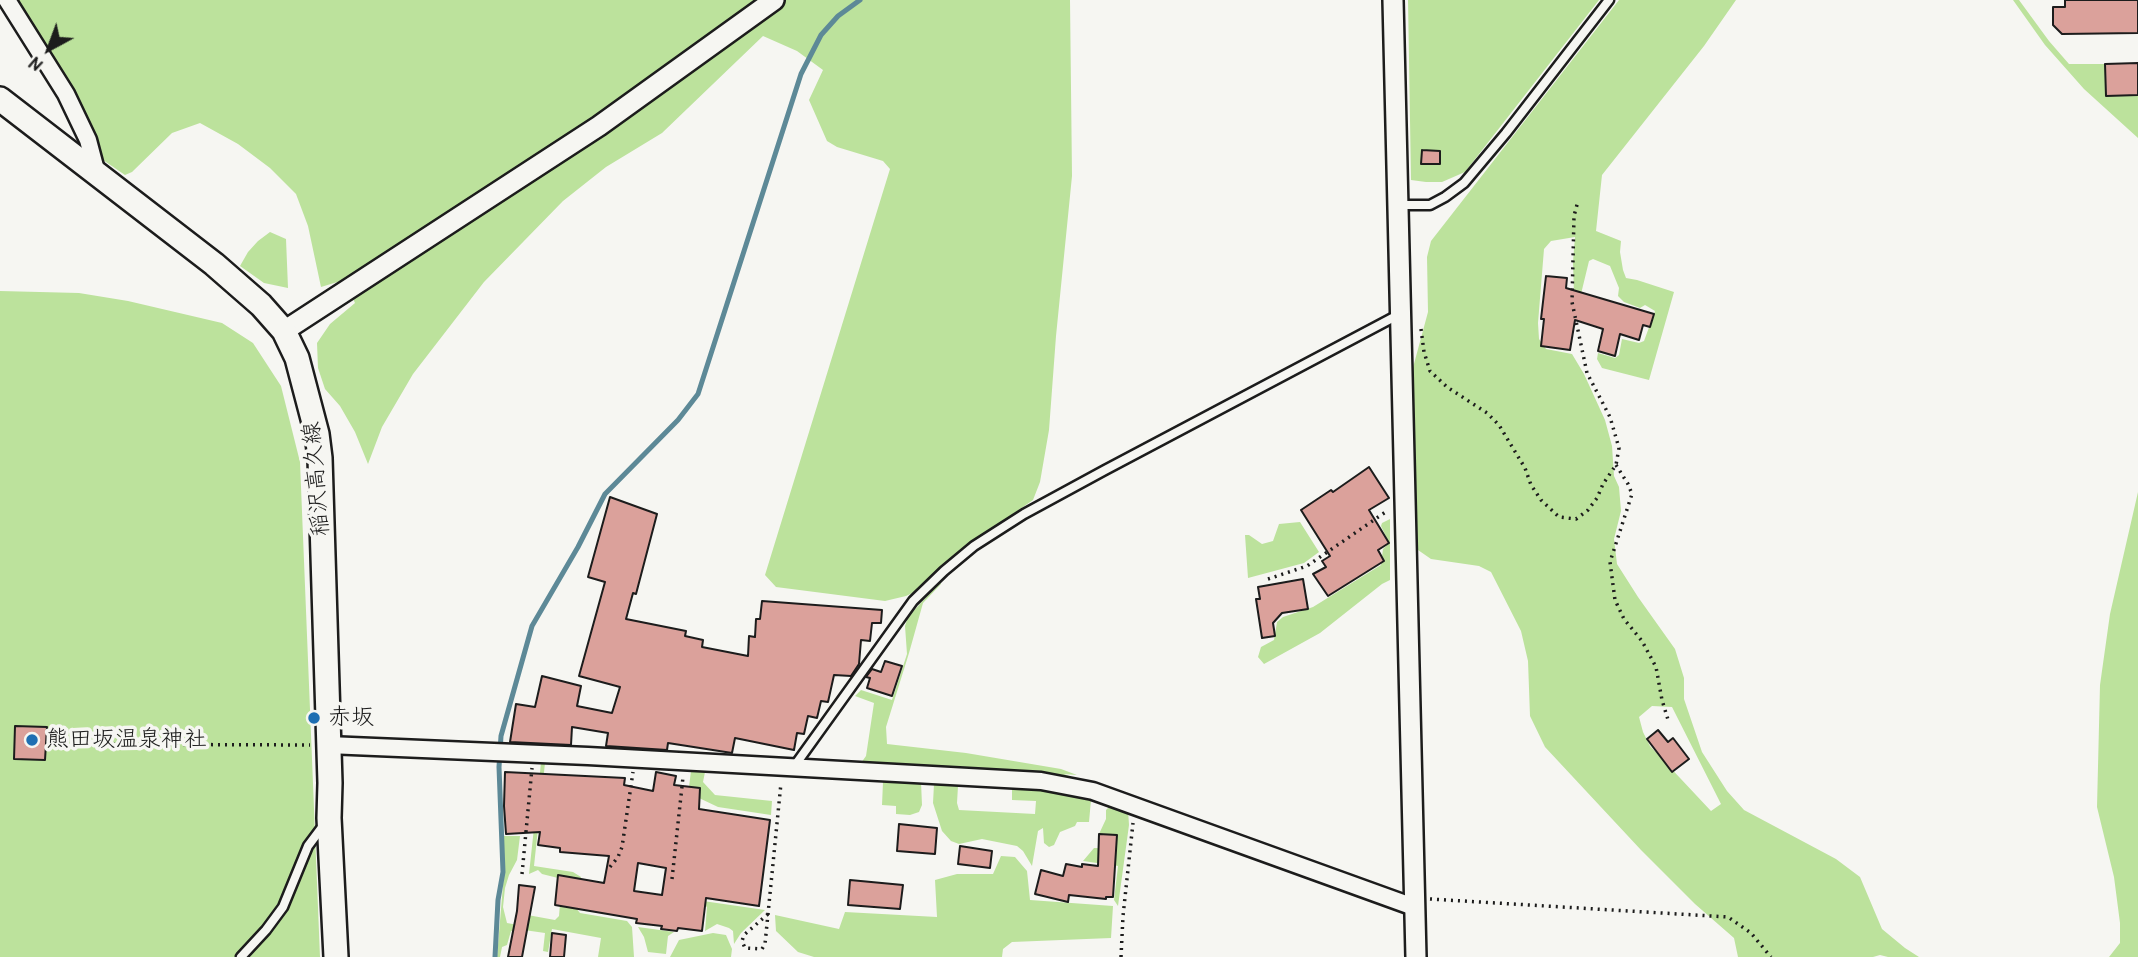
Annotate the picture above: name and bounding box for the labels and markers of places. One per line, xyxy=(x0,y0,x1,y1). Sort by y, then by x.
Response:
place label: 赤坂 xyxy=(328,704,374,732)
marker: 赤坂 xyxy=(306,710,322,726)
place label: 熊田坂温泉神社 xyxy=(46,726,207,754)
marker: 熊田坂温泉神社 xyxy=(24,732,40,748)

